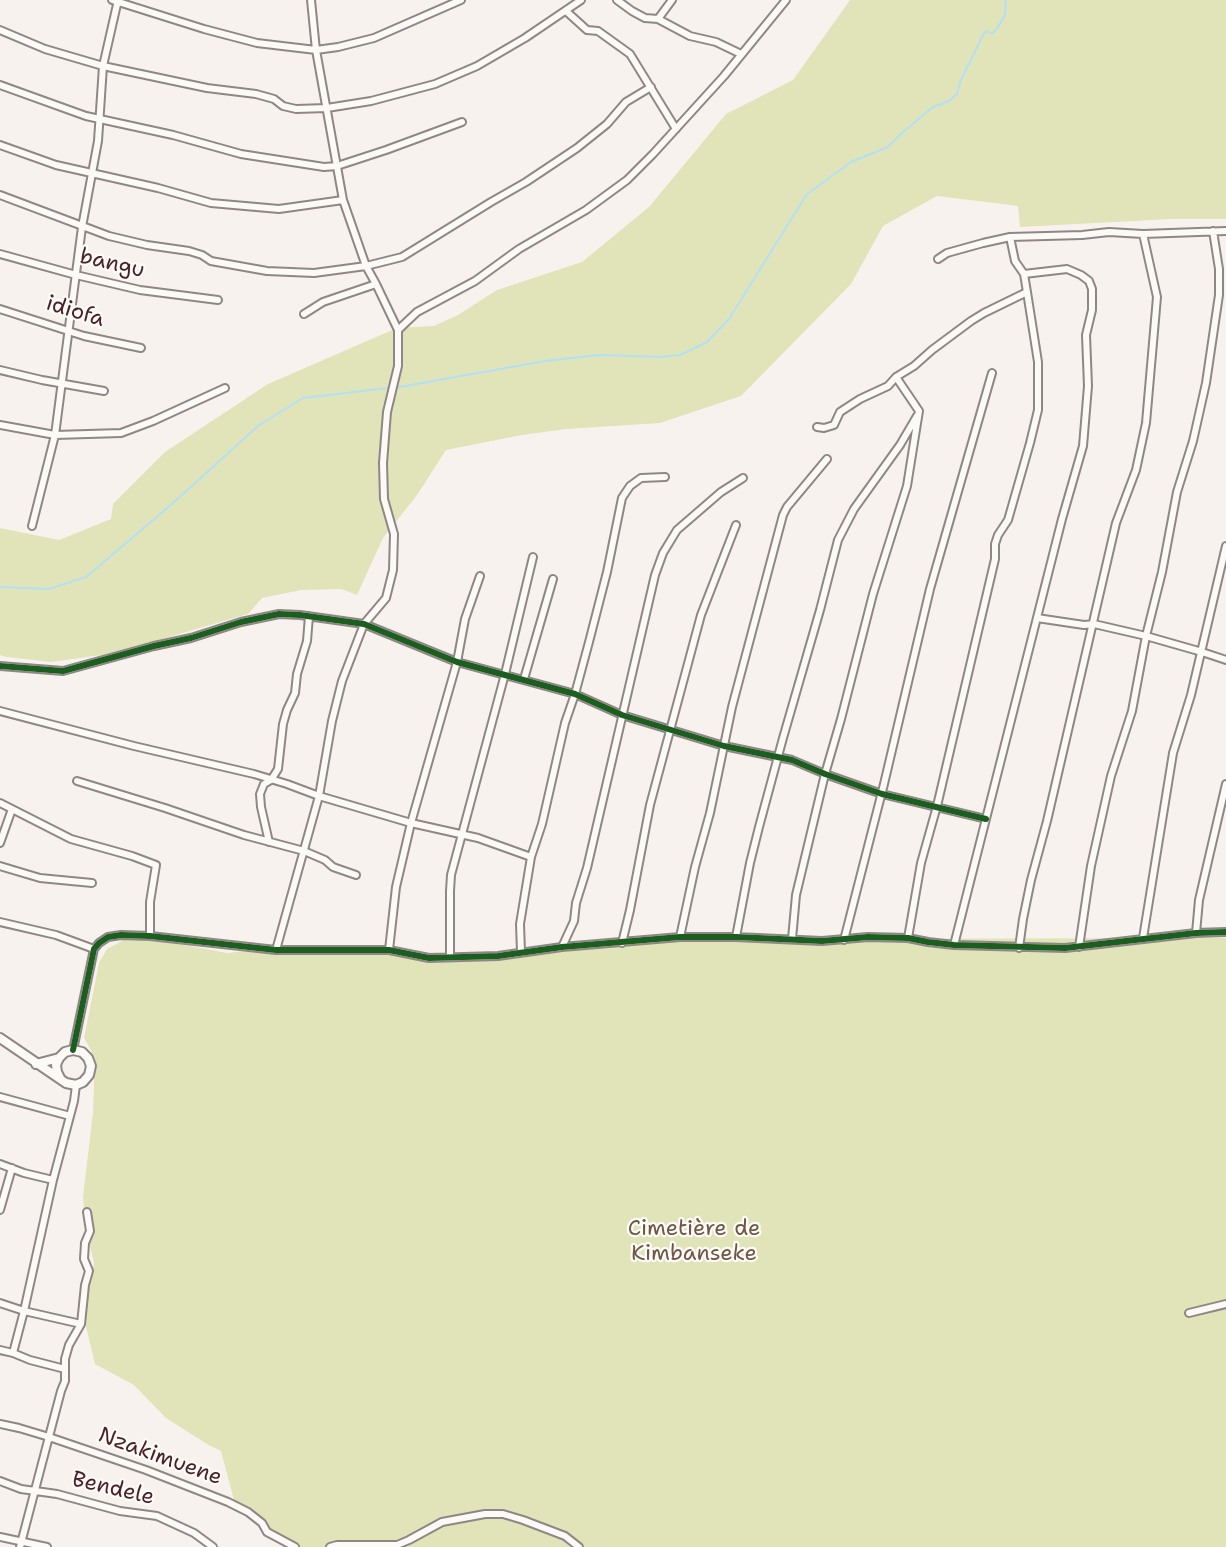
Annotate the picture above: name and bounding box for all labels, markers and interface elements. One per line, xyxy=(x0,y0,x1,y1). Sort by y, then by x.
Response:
street label: bangu xyxy=(77,244,147,284)
street label: idiofa xyxy=(43,291,107,333)
park label: Cimetière de Kimbanseke xyxy=(628,1216,760,1268)
street label: Nzakimuene xyxy=(94,1422,226,1492)
street label: Bendele xyxy=(69,1467,157,1511)

